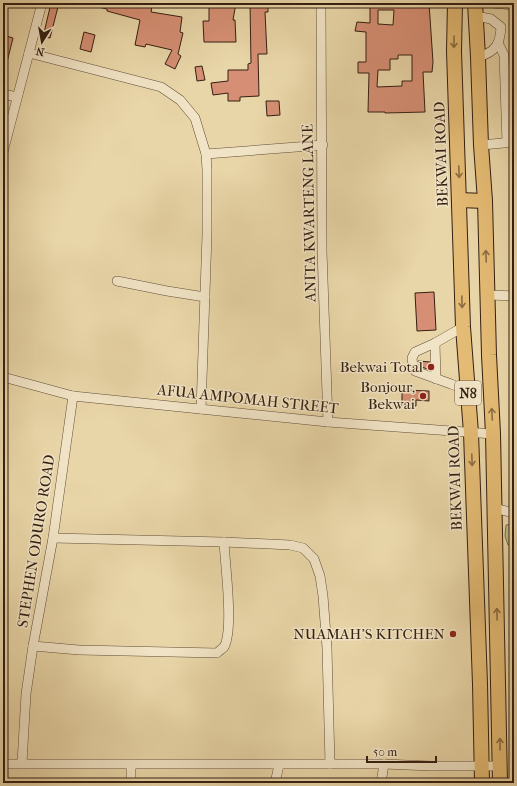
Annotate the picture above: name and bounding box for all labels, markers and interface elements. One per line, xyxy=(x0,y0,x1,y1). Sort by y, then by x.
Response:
north arrow xyxy=(22,22,62,62)
one-way arrow xyxy=(451,35,458,48)
text: N xyxy=(34,44,46,59)
street label: BEKWAI ROAD xyxy=(430,101,452,207)
street label: ANITA KWARTENG LANE xyxy=(298,124,320,303)
one-way arrow xyxy=(455,165,462,178)
one-way arrow xyxy=(482,250,490,263)
one-way arrow xyxy=(458,295,466,308)
place label: Bekwai Total xyxy=(340,358,423,376)
marker: Bekwai Total xyxy=(426,362,436,372)
place label: Bonjour, Bekwai xyxy=(360,378,416,413)
street label: AFUA AMPOMAH STREET xyxy=(155,380,340,418)
road number: N8 xyxy=(455,381,481,405)
marker: Bonjour, Bekwai xyxy=(418,391,428,401)
one-way arrow xyxy=(488,408,495,421)
street label: BEKWAI ROAD xyxy=(444,425,466,531)
street label: STEPHEN ODURO ROAD xyxy=(13,453,59,629)
one-way arrow xyxy=(468,453,476,466)
one-way arrow xyxy=(493,608,501,621)
place label: NUAMAH'S KITCHEN xyxy=(293,625,446,643)
marker: NUAMAH'S KITCHEN xyxy=(448,629,458,639)
scale bar xyxy=(367,738,436,764)
one-way arrow xyxy=(496,738,503,751)
text: 50 m xyxy=(373,745,397,759)

